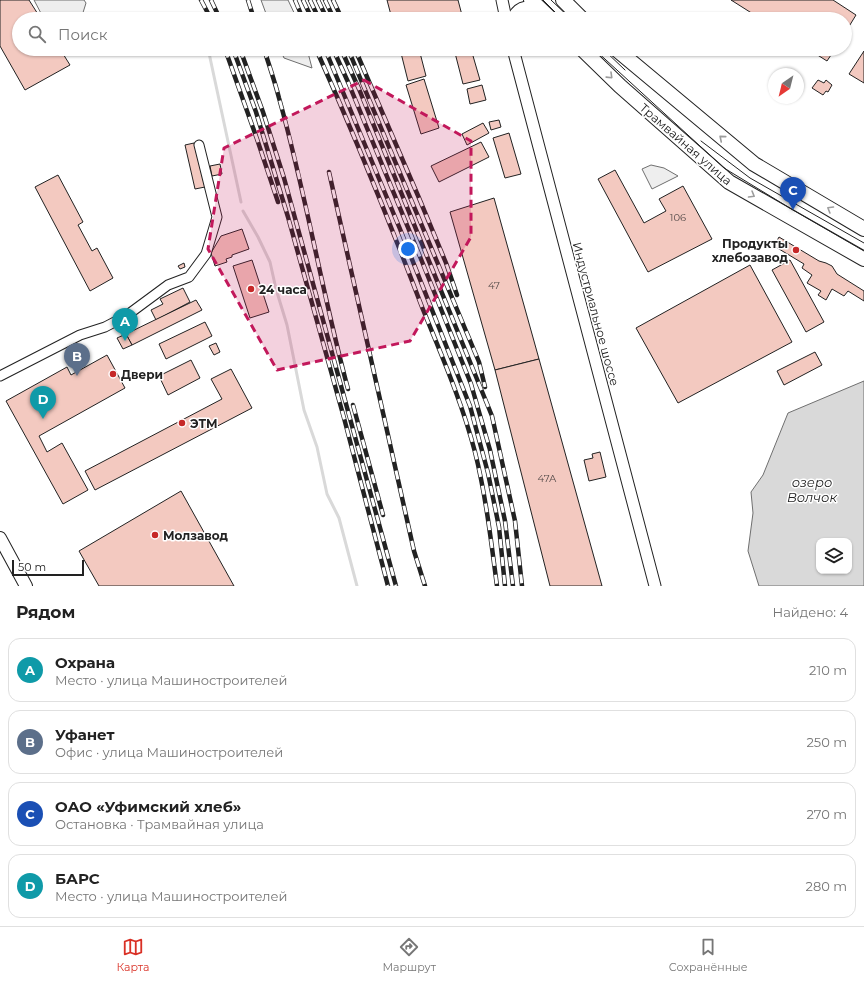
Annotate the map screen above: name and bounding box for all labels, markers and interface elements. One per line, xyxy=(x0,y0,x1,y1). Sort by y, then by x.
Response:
search box xyxy=(12,12,852,56)
icon: search xyxy=(26,23,48,45)
text: Поиск xyxy=(58,25,107,44)
north arrow xyxy=(768,68,804,104)
one-way arrow xyxy=(605,71,613,79)
street label: Трамвайная улица xyxy=(637,100,735,188)
one-way arrow xyxy=(720,135,727,142)
pin: C xyxy=(780,177,806,210)
one-way arrow xyxy=(748,191,755,198)
one-way arrow xyxy=(827,207,834,214)
house number: 106 xyxy=(670,211,686,224)
place label: Продукты хлебозавод xyxy=(712,236,789,265)
your location xyxy=(398,239,418,259)
street label: Индустриальное шоссе xyxy=(570,240,622,388)
marker: Продукты хлебозавод xyxy=(791,245,801,255)
house number: 47 xyxy=(488,279,500,292)
place label: 24 часа xyxy=(259,282,307,297)
marker: 24 часа xyxy=(246,284,256,294)
pin: A xyxy=(112,308,138,341)
pin: B xyxy=(64,343,90,376)
place label: Двери xyxy=(121,367,163,382)
marker: Двери xyxy=(108,369,118,379)
pin: D xyxy=(30,386,56,419)
place label: ЭТМ xyxy=(190,416,218,431)
marker: ЭТМ xyxy=(177,418,187,428)
house number: 47А xyxy=(538,472,557,485)
water label: озеро Волчок xyxy=(787,474,837,505)
place label: Молзавод xyxy=(163,528,229,543)
marker: Молзавод xyxy=(150,530,160,540)
map controls xyxy=(816,538,852,574)
button: layers xyxy=(816,538,852,574)
scale bar xyxy=(12,558,84,577)
text: 50 m xyxy=(18,560,46,574)
text: Рядом xyxy=(16,602,75,622)
text: Найдено: 4 xyxy=(773,604,848,620)
text: Охрана xyxy=(55,653,115,672)
text: A xyxy=(25,662,35,678)
text: 210 m xyxy=(809,662,847,678)
text: Место · улица Машиностроителей xyxy=(55,672,287,688)
text: Уфанет xyxy=(55,725,115,744)
text: B xyxy=(25,734,35,750)
text: 250 m xyxy=(806,734,847,750)
text: Офис · улица Машиностроителей xyxy=(55,744,283,760)
text: ОАО «Уфимский хлеб» xyxy=(55,797,241,816)
text: C xyxy=(25,806,35,822)
text: 270 m xyxy=(806,806,847,822)
text: Остановка · Трамвайная улица xyxy=(55,816,264,832)
text: БАРС xyxy=(55,869,100,888)
text: D xyxy=(25,878,35,894)
text: 280 m xyxy=(806,878,847,894)
text: Место · улица Машиностроителей xyxy=(55,888,287,904)
tab: Карта xyxy=(116,936,149,974)
tab: Маршрут xyxy=(382,936,436,974)
tab: Сохранённые xyxy=(669,936,748,974)

